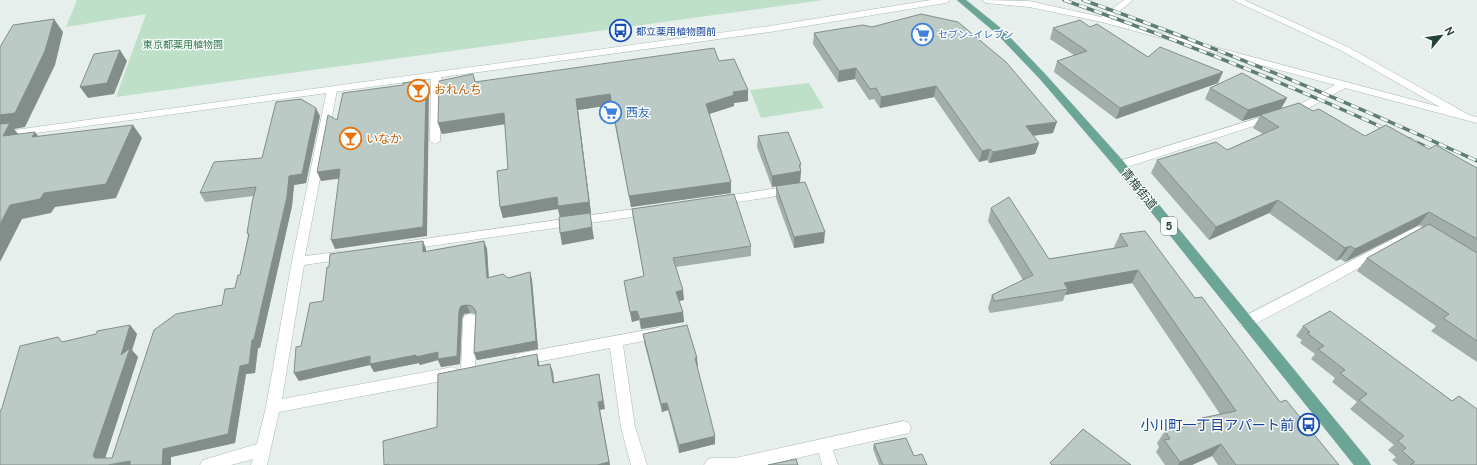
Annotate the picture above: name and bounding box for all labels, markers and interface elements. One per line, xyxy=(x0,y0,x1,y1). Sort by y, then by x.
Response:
north arrow xyxy=(1421,16,1461,56)
bus stop icon: 都立薬用植物園前 xyxy=(608,18,634,44)
supermarket icon: セブン-イレブン xyxy=(910,21,936,47)
text: N xyxy=(1442,24,1458,38)
place label: 都立薬用植物園前 xyxy=(636,25,716,38)
place label: セブン-イレブン xyxy=(938,28,1013,41)
park label: 東京都薬用植物園 xyxy=(143,38,223,51)
bar icon: おれんち xyxy=(406,77,432,103)
place label: おれんち xyxy=(434,82,482,98)
supermarket icon: 西友 xyxy=(598,100,624,126)
place label: 西友 xyxy=(626,105,650,121)
bar icon: いなか xyxy=(338,126,364,152)
place label: いなか xyxy=(366,131,402,147)
street label: 青梅街道 xyxy=(1118,165,1160,213)
road number: 5 xyxy=(1161,217,1177,235)
bus stop icon: 小川町一丁目アパート前 xyxy=(1296,412,1322,438)
place label: 小川町一丁目アパート前 xyxy=(1140,416,1294,434)

